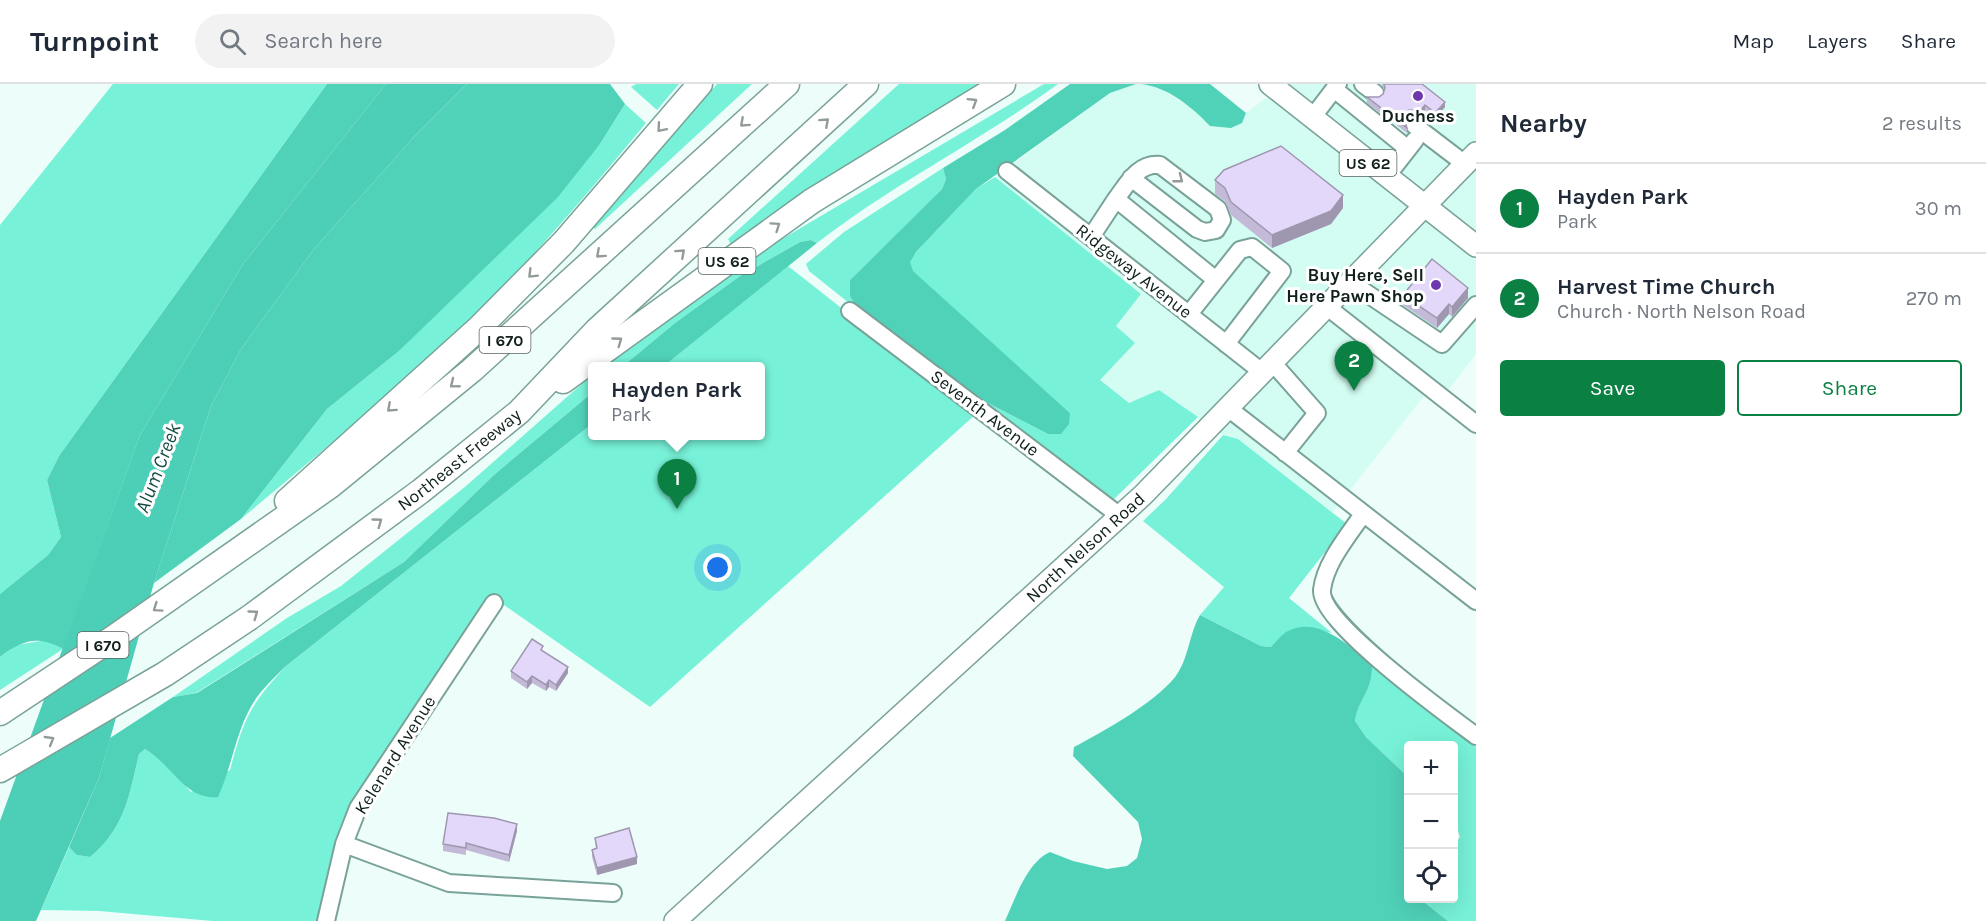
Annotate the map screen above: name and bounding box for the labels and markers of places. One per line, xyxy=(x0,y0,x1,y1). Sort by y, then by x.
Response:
marker: Duchess xyxy=(1411,89,1425,103)
place label: Duchess xyxy=(1382,105,1454,127)
place label: Buy Here, Sell Here Pawn Shop xyxy=(1286,264,1424,307)
marker: Buy Here, Sell Here Pawn Shop xyxy=(1429,278,1443,292)
pin: 2 xyxy=(1334,342,1374,391)
pin: 1 xyxy=(658,460,696,509)

